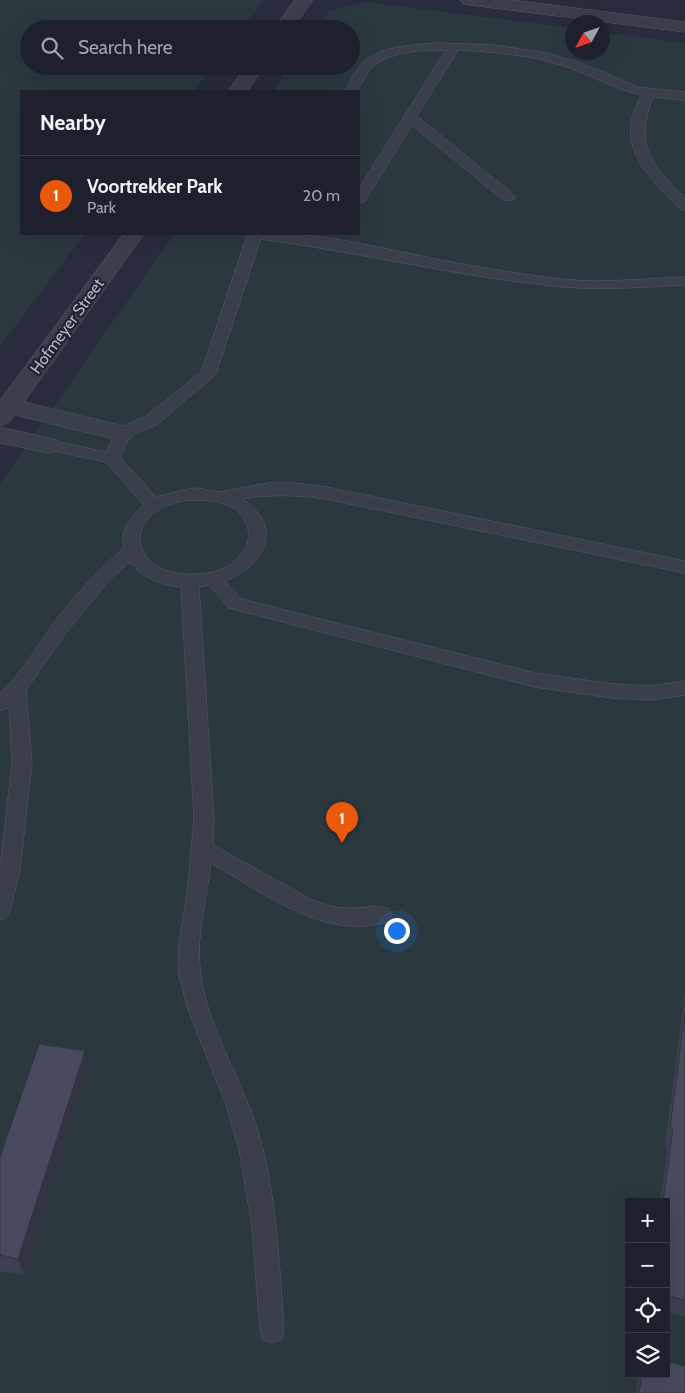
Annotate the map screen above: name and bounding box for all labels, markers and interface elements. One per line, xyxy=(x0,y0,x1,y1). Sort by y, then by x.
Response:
north arrow xyxy=(565,15,610,60)
search box xyxy=(20,20,360,75)
icon: search xyxy=(38,34,66,62)
text: Search here xyxy=(78,36,172,59)
text: Nearby xyxy=(40,110,106,135)
text: Voortrekker Park xyxy=(87,175,223,198)
text: 1 xyxy=(53,186,59,205)
text: 20 m xyxy=(303,186,340,205)
text: Park xyxy=(87,198,116,217)
street label: Hofmeyer Street xyxy=(26,274,108,377)
pin: 1 xyxy=(326,802,358,843)
your location xyxy=(384,918,410,944)
map controls xyxy=(625,1198,670,1378)
button: + xyxy=(625,1198,670,1243)
button: − xyxy=(625,1243,670,1288)
button: locate xyxy=(625,1288,670,1333)
button: layers xyxy=(625,1333,670,1378)

